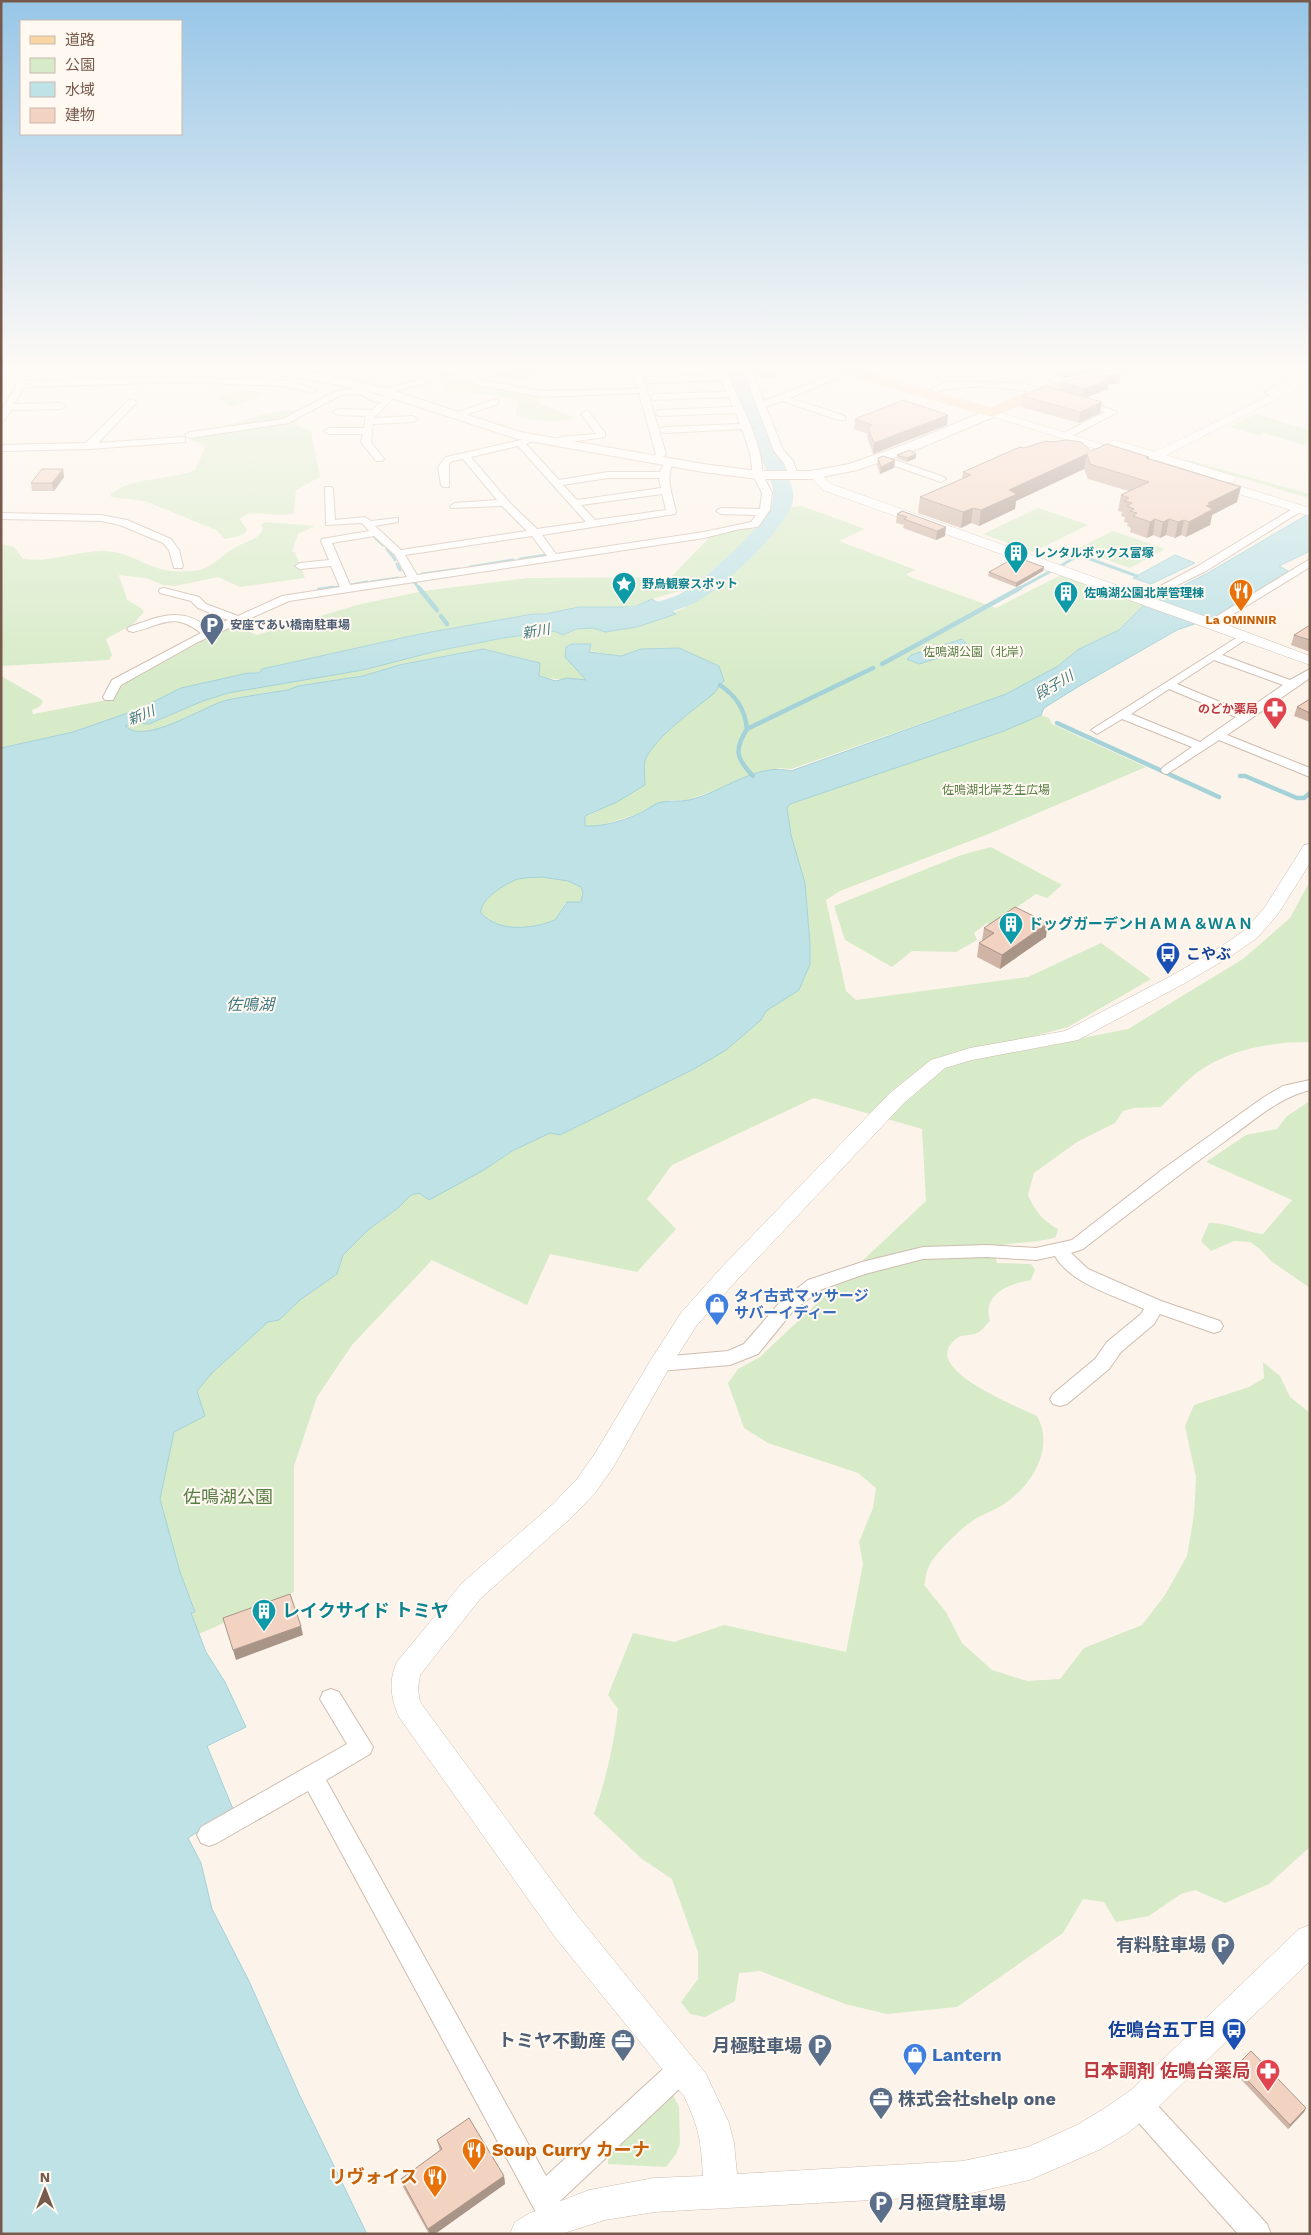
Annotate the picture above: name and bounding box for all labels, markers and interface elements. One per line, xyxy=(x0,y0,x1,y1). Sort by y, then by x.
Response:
legend xyxy=(20,20,182,135)
text: 道路 xyxy=(65,31,95,49)
text: 公園 xyxy=(65,56,95,74)
text: 水域 xyxy=(65,81,95,99)
text: 建物 xyxy=(65,106,95,124)
building icon: レンタルボックス富塚 xyxy=(1003,540,1029,574)
place label: レンタルボックス富塚 xyxy=(1034,546,1154,560)
place icon: 野鳥観察スポット xyxy=(611,571,637,605)
place label: 野鳥観察スポット xyxy=(642,577,738,591)
restaurant icon: La OMINNIR xyxy=(1228,578,1254,612)
building icon: 佐鳴湖公園北岸管理棟 xyxy=(1053,580,1079,614)
place label: 佐鳴湖公園北岸管理棟 xyxy=(1084,586,1204,600)
parking icon: 安座であい橋南駐車場 xyxy=(199,612,225,646)
place label: La OMINNIR xyxy=(1206,613,1277,627)
place label: 安座であい橋南駐車場 xyxy=(230,618,350,632)
water label: 新川 xyxy=(521,620,553,641)
park label: 佐鳴湖公園（北岸） xyxy=(923,645,1031,659)
water label: 段子川 xyxy=(1032,666,1078,703)
pharmacy icon: のどか薬局 xyxy=(1262,696,1288,730)
water label: 新川 xyxy=(125,702,159,728)
place label: のどか薬局 xyxy=(1198,702,1258,716)
park label: 佐鳴湖北岸芝生広場 xyxy=(942,783,1050,797)
building icon: ドッグガーデンＨＡＭＡ＆ＷＡＮ xyxy=(998,911,1024,945)
place label: ドッグガーデンＨＡＭＡ＆ＷＡＮ xyxy=(1028,915,1253,933)
bus stop icon: こやぶ xyxy=(1155,941,1181,975)
place label: こやぶ xyxy=(1186,945,1231,963)
water label: 佐鳴湖 xyxy=(226,995,277,1014)
place label: タイ古式マッサージ サバーイディー xyxy=(734,1287,869,1322)
shop icon: タイ古式マッサージ サバーイディー xyxy=(704,1292,730,1326)
park label: 佐鳴湖公園 xyxy=(183,1486,273,1507)
building icon: レイクサイド トミヤ xyxy=(251,1598,277,1632)
place label: レイクサイド トミヤ xyxy=(282,1600,449,1621)
parking icon: 有料駐車場 xyxy=(1210,1932,1236,1966)
place label: 有料駐車場 xyxy=(1116,1934,1206,1955)
bus stop icon: 佐鳴台五丁目 xyxy=(1221,2017,1247,2051)
place label: 佐鳴台五丁目 xyxy=(1108,2019,1216,2040)
office icon: トミヤ不動産 xyxy=(610,2028,636,2062)
place label: トミヤ不動産 xyxy=(498,2030,606,2051)
parking icon: 月極駐車場 xyxy=(807,2033,833,2067)
place label: 月極駐車場 xyxy=(712,2035,802,2056)
shop icon: Lantern xyxy=(902,2042,928,2076)
place label: Lantern xyxy=(932,2044,1002,2065)
pharmacy icon: 日本調剤 佐鳴台薬局 xyxy=(1255,2058,1281,2092)
place label: 日本調剤 佐鳴台薬局 xyxy=(1083,2060,1250,2081)
office icon: 株式会社shelp one xyxy=(868,2086,894,2120)
place label: 株式会社shelp one xyxy=(898,2088,1056,2109)
restaurant icon: Soup Curry カーナ xyxy=(461,2137,487,2171)
place label: Soup Curry カーナ xyxy=(492,2139,650,2160)
restaurant icon: リヴォイス xyxy=(422,2164,448,2198)
north arrow xyxy=(20,2165,70,2215)
place label: リヴォイス xyxy=(329,2166,418,2187)
text: N xyxy=(40,2169,50,2185)
parking icon: 月極貸駐車場 xyxy=(868,2190,894,2224)
place label: 月極貸駐車場 xyxy=(898,2192,1006,2213)

